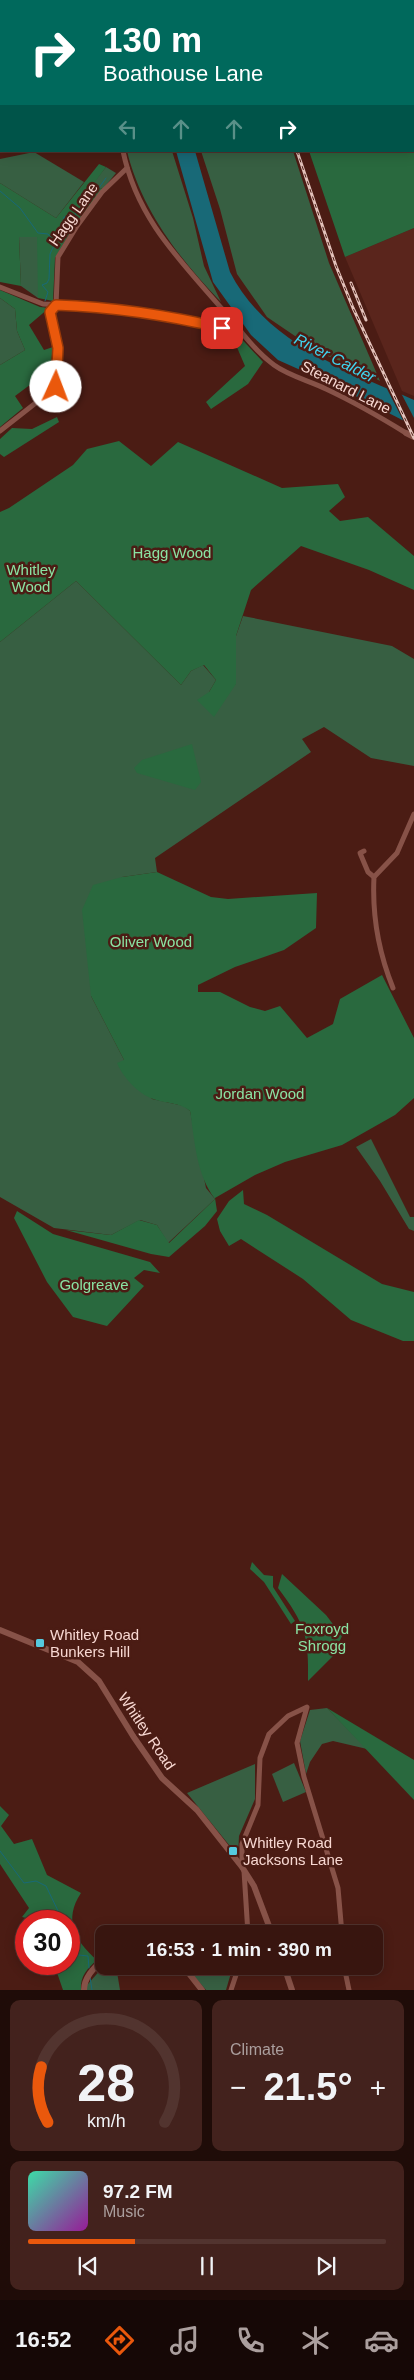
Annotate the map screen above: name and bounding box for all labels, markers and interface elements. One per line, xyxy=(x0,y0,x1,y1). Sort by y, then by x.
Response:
icon: right xyxy=(20,20,85,85)
text: 130 m xyxy=(103,20,202,59)
text: Boathouse Lane xyxy=(103,61,263,86)
icon: left xyxy=(114,115,142,143)
icon: ahead xyxy=(167,115,195,143)
icon: ahead xyxy=(220,115,248,143)
icon: right xyxy=(273,115,301,143)
street label: Hagg Lane xyxy=(45,179,101,249)
pin xyxy=(201,307,243,349)
icon: arrive xyxy=(208,314,236,342)
water label: River Calder xyxy=(292,330,379,386)
street label: Steanard Lane xyxy=(298,357,394,417)
position arrow xyxy=(29,360,81,412)
park label: Hagg Wood xyxy=(133,544,211,561)
park label: Whitley Wood xyxy=(6,561,56,595)
park label: Oliver Wood xyxy=(110,933,192,950)
park label: Jordan Wood xyxy=(216,1085,304,1102)
park label: Golgreave xyxy=(59,1276,129,1293)
park label: Foxroyd Shrogg xyxy=(295,1620,349,1654)
place label: Whitley Road Bunkers Hill xyxy=(50,1626,139,1660)
marker: Whitley Road Bunkers Hill xyxy=(34,1637,46,1649)
street label: Whitley Road xyxy=(115,1689,179,1773)
place label: Whitley Road Jacksons Lane xyxy=(243,1834,343,1868)
marker: Whitley Road Jacksons Lane xyxy=(227,1845,239,1857)
speed limit sign: 30 xyxy=(15,1910,80,1975)
text: 16:53 · 1 min · 390 m xyxy=(146,1939,332,1960)
text: Climate xyxy=(230,2041,284,2058)
text: 28 xyxy=(77,2054,135,2112)
text: 21.5° xyxy=(263,2066,353,2108)
text: − xyxy=(230,2072,246,2103)
text: + xyxy=(370,2072,386,2103)
text: km/h xyxy=(87,2111,125,2131)
text: 97.2 FM xyxy=(103,2181,173,2202)
text: Music xyxy=(103,2203,145,2220)
icon: previous xyxy=(74,2252,102,2280)
icon: pause xyxy=(193,2252,221,2280)
icon: next xyxy=(312,2252,340,2280)
icon: directions xyxy=(102,2323,137,2358)
icon: music xyxy=(167,2323,202,2358)
icon: phone xyxy=(233,2323,268,2358)
icon: climate xyxy=(298,2323,333,2358)
icon: car xyxy=(364,2323,399,2358)
text: 16:52 xyxy=(15,2327,72,2352)

